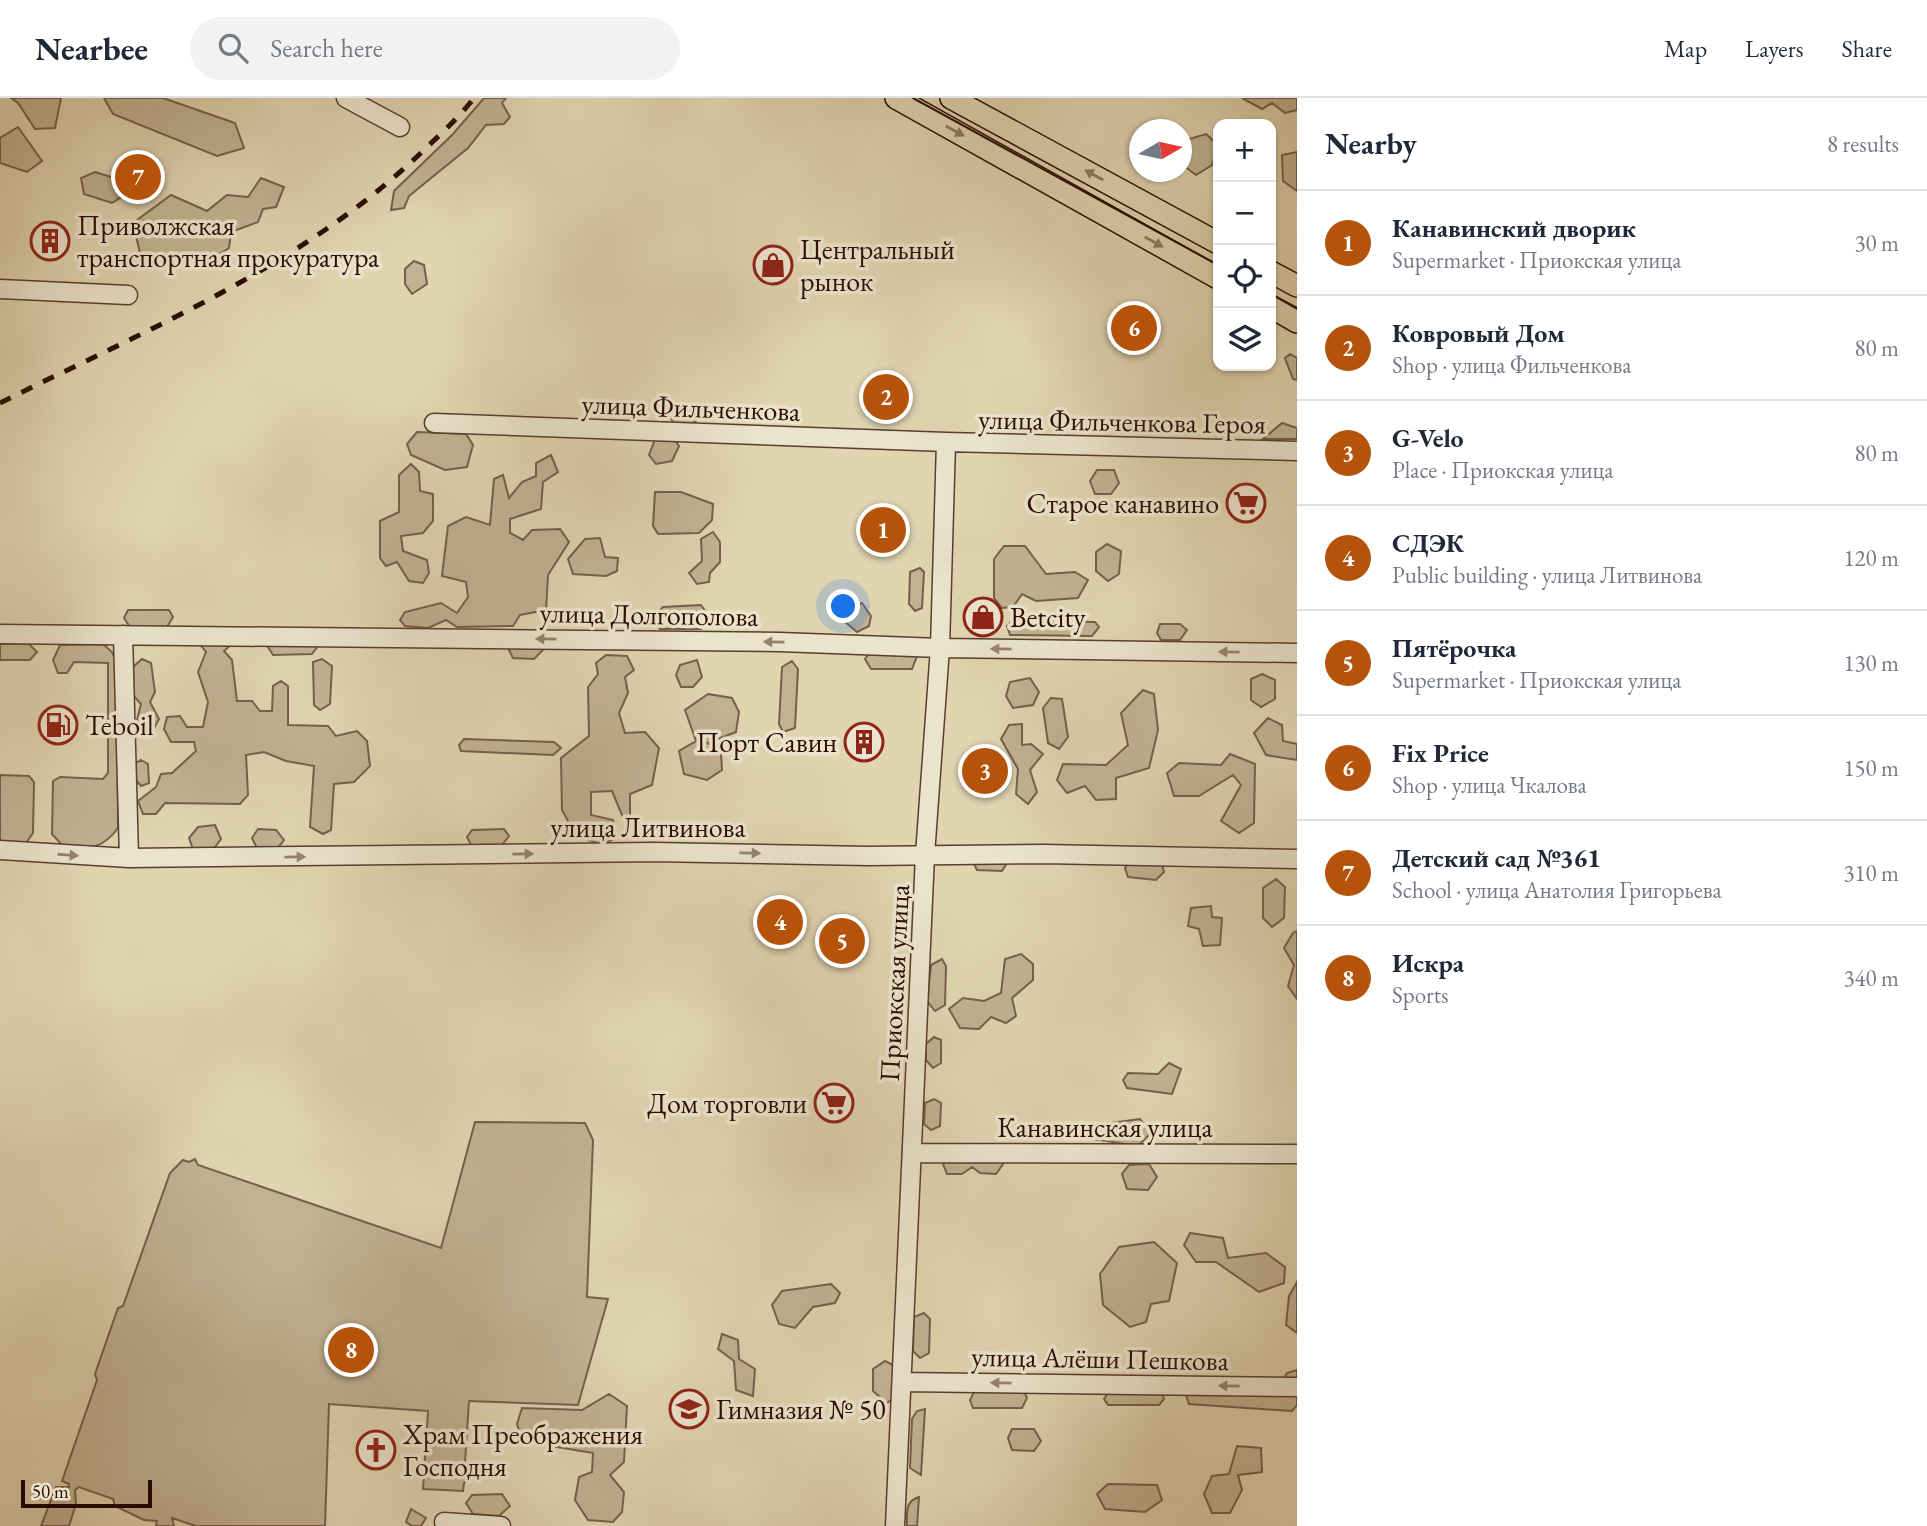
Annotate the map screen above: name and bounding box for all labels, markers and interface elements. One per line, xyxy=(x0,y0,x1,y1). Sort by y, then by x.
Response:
search box xyxy=(190,17,680,80)
text: Nearbee xyxy=(35,27,148,70)
icon: search xyxy=(214,29,252,67)
text: Search here xyxy=(270,31,383,65)
text: Map xyxy=(1664,33,1707,64)
text: Layers xyxy=(1745,33,1804,64)
text: Share xyxy=(1842,33,1892,64)
north arrow xyxy=(1129,119,1192,182)
map controls xyxy=(1213,119,1276,371)
button: + xyxy=(1213,119,1276,182)
text: Nearby xyxy=(1325,124,1417,163)
one-way arrow xyxy=(945,125,965,137)
text: 8 results xyxy=(1827,129,1899,159)
pin: 7 xyxy=(115,151,161,203)
one-way arrow xyxy=(1084,170,1104,181)
button: − xyxy=(1213,182,1276,245)
place label: Приволжская транспортная прокуратура xyxy=(77,207,380,275)
text: Канавинский дворик xyxy=(1392,211,1636,245)
building icon: Приволжская транспортная прокуратура xyxy=(29,220,71,262)
text: 1 xyxy=(1342,228,1354,258)
text: 30 m xyxy=(1854,228,1899,258)
place label: Центральный рынок xyxy=(800,231,955,299)
one-way arrow xyxy=(1144,236,1164,248)
shop icon: Центральный рынок xyxy=(752,244,794,286)
button: locate xyxy=(1213,245,1276,308)
text: Supermarket · Приокская улица xyxy=(1392,245,1681,275)
pin: 6 xyxy=(1111,302,1157,354)
button: layers xyxy=(1213,308,1276,371)
text: Ковровый Дом xyxy=(1392,316,1565,350)
text: 2 xyxy=(1342,333,1354,363)
text: 80 m xyxy=(1854,333,1899,363)
text: Shop · улица Фильченкова xyxy=(1392,350,1631,380)
pin: 2 xyxy=(863,371,909,423)
street label: улица Фильченкова xyxy=(581,385,802,429)
street label: улица Фильченкова Героя xyxy=(978,400,1266,442)
text: G-Velo xyxy=(1392,421,1464,455)
text: 3 xyxy=(1342,438,1354,468)
text: 80 m xyxy=(1854,438,1899,468)
text: Place · Приокская улица xyxy=(1392,455,1614,485)
supermarket icon: Старое канавино xyxy=(1225,482,1267,524)
place label: Старое канавино xyxy=(1027,485,1219,521)
pin: 1 xyxy=(860,504,906,556)
text: СДЭК xyxy=(1392,526,1464,560)
text: 4 xyxy=(1342,543,1354,573)
text: 120 m xyxy=(1843,543,1899,573)
text: Public building · улица Литвинова xyxy=(1392,560,1702,590)
your location xyxy=(826,589,860,623)
street label: улица Долгополова xyxy=(539,594,759,634)
shop icon: Betcity xyxy=(962,596,1004,638)
place label: Betcity xyxy=(1010,599,1086,635)
text: Пятёрочка xyxy=(1392,631,1516,665)
one-way arrow xyxy=(535,634,557,645)
one-way arrow xyxy=(763,636,785,648)
one-way arrow xyxy=(990,643,1012,655)
one-way arrow xyxy=(1218,646,1240,658)
text: 5 xyxy=(1342,648,1354,678)
text: 130 m xyxy=(1843,648,1899,678)
text: Supermarket · Приокская улица xyxy=(1392,665,1681,695)
fuel station icon: Teboil xyxy=(37,704,79,746)
place label: Teboil xyxy=(85,707,154,743)
building icon: Порт Савин xyxy=(843,721,885,763)
place label: Порт Савин xyxy=(696,724,837,760)
text: Fix Price xyxy=(1392,736,1489,770)
pin: 3 xyxy=(962,745,1008,797)
text: 6 xyxy=(1342,753,1354,783)
text: 150 m xyxy=(1843,753,1899,783)
text: Shop · улица Чкалова xyxy=(1392,770,1587,800)
street label: улица Литвинова xyxy=(550,809,746,845)
text: Детский сад №361 xyxy=(1392,841,1601,875)
one-way arrow xyxy=(740,847,762,859)
one-way arrow xyxy=(512,848,534,860)
one-way arrow xyxy=(57,850,79,861)
one-way arrow xyxy=(285,852,307,863)
text: 7 xyxy=(1342,858,1354,888)
text: 310 m xyxy=(1843,858,1899,888)
text: School · улица Анатолия Григорьева xyxy=(1392,875,1722,905)
street label: Приокская улица xyxy=(871,882,917,1083)
pin: 4 xyxy=(757,896,803,948)
pin: 5 xyxy=(819,915,865,967)
text: Искра xyxy=(1392,946,1464,980)
text: 8 xyxy=(1342,963,1354,993)
text: 340 m xyxy=(1843,963,1899,993)
text: Sports xyxy=(1392,980,1448,1010)
supermarket icon: Дом торговли xyxy=(813,1082,855,1124)
place label: Дом торговли xyxy=(647,1085,807,1121)
street label: Канавинская улица xyxy=(997,1109,1213,1145)
pin: 8 xyxy=(328,1324,374,1376)
street label: улица Алёши Пешкова xyxy=(971,1338,1230,1378)
one-way arrow xyxy=(990,1377,1012,1389)
one-way arrow xyxy=(1218,1380,1240,1392)
school or university icon: Гимназия № 50 xyxy=(668,1388,710,1430)
place label: Гимназия № 50 xyxy=(716,1391,886,1427)
place label: Храм Преображения Господня xyxy=(402,1416,643,1484)
church icon: Храм Преображения Господня xyxy=(355,1429,397,1471)
scale bar xyxy=(21,1477,152,1509)
text: 50 m xyxy=(32,1479,69,1504)

